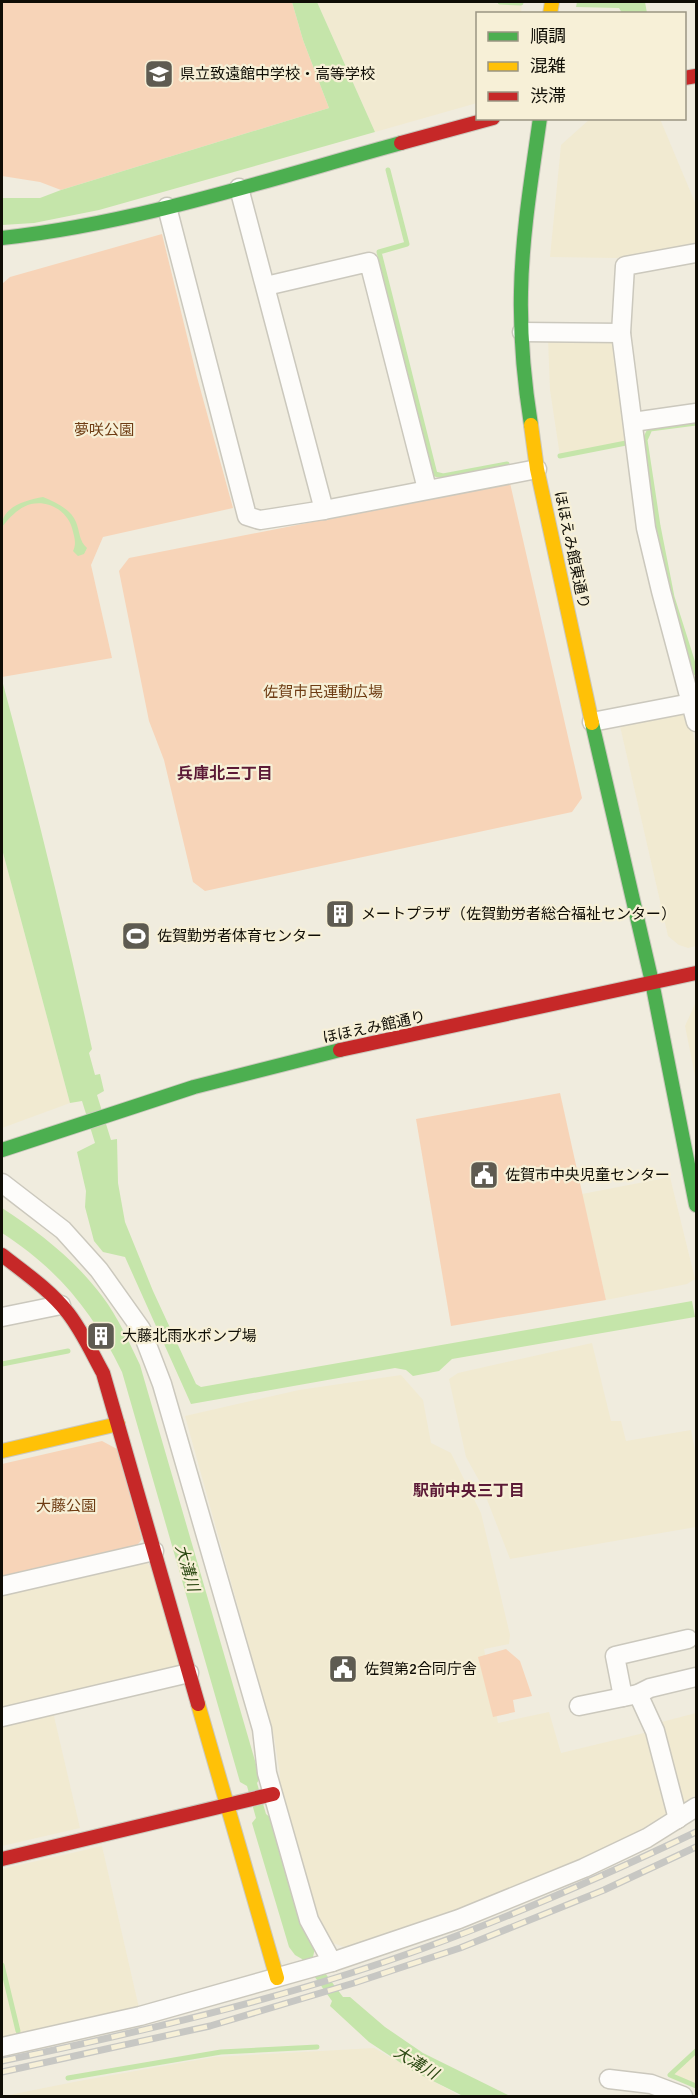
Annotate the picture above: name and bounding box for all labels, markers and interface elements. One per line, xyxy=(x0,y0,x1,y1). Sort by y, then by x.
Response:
legend xyxy=(476,12,686,120)
text: 順調 xyxy=(530,25,566,47)
text: 混雑 xyxy=(530,55,566,77)
school or university icon: 県立致遠館中学校・高等学校 xyxy=(143,58,175,90)
place label: 県立致遠館中学校・高等学校 xyxy=(180,65,375,83)
text: 渋滞 xyxy=(530,85,566,107)
park label: 夢咲公園 xyxy=(74,421,134,439)
street label: ほほえみ館東通り xyxy=(551,489,593,611)
park label: 佐賀市民運動広場 xyxy=(263,683,383,701)
district label: 兵庫北三丁目 xyxy=(177,764,273,784)
building icon: メートプラザ（佐賀勤労者総合福祉センター） xyxy=(324,898,356,930)
place label: メートプラザ（佐賀勤労者総合福祉センター） xyxy=(361,905,676,923)
sports icon: 佐賀勤労者体育センター xyxy=(120,920,152,952)
place label: 佐賀勤労者体育センター xyxy=(157,927,322,945)
street label: ほほえみ館通り xyxy=(321,1007,427,1047)
public building icon: 佐賀市中央児童センター xyxy=(468,1159,500,1191)
place label: 佐賀市中央児童センター xyxy=(505,1166,670,1184)
building icon: 大藤北雨水ポンプ場 xyxy=(85,1320,117,1352)
place label: 大藤北雨水ポンプ場 xyxy=(122,1327,257,1345)
district label: 駅前中央三丁目 xyxy=(413,1481,525,1501)
park label: 大藤公園 xyxy=(36,1497,96,1515)
water label: 大溝川 xyxy=(171,1542,204,1596)
public building icon: 佐賀第2合同庁舎 xyxy=(327,1653,359,1685)
place label: 佐賀第2合同庁舎 xyxy=(364,1660,477,1678)
water label: 大溝川 xyxy=(390,2042,443,2085)

